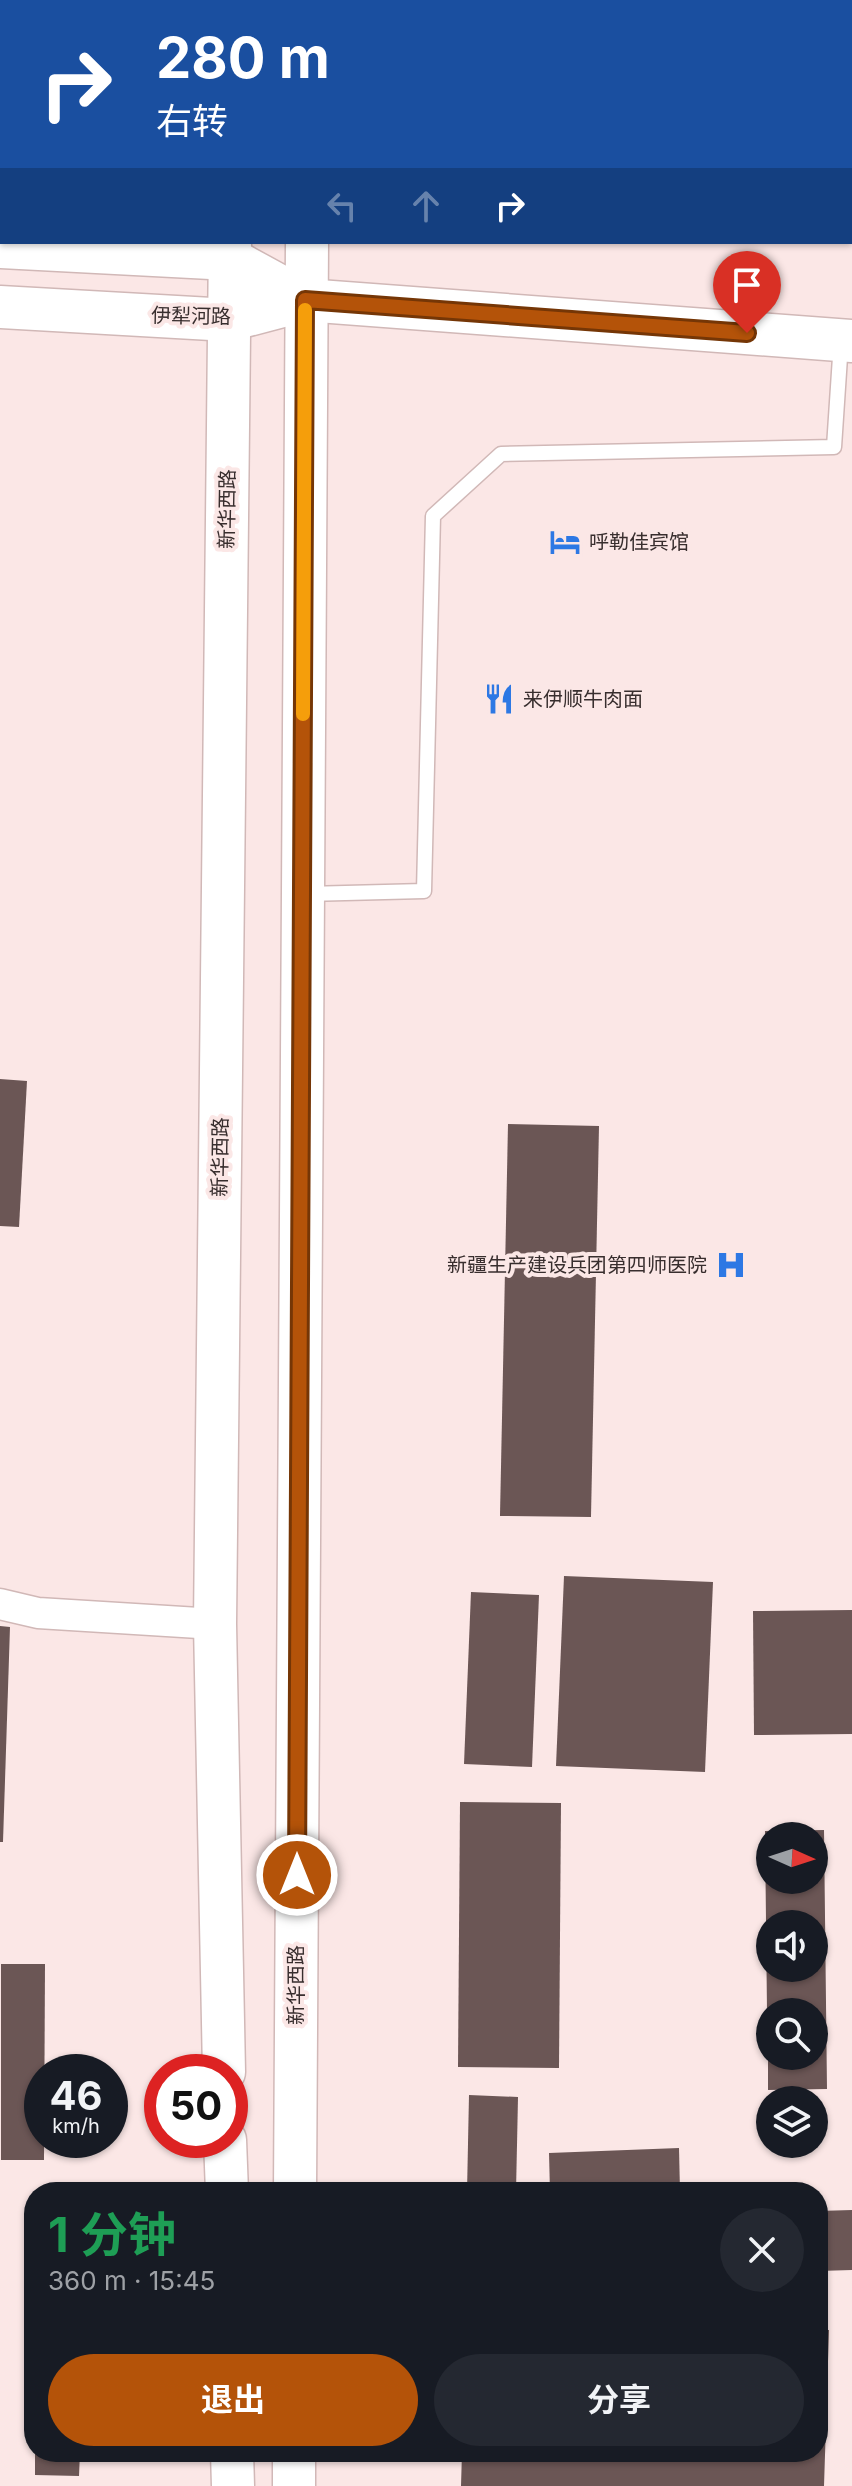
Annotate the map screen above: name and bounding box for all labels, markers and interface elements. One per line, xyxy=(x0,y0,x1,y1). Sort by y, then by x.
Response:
text: 280 m xyxy=(156,24,330,92)
icon: right xyxy=(24,32,128,136)
text: 右转 xyxy=(156,99,228,143)
icon: left xyxy=(320,184,364,228)
icon: ahead xyxy=(404,184,448,228)
icon: right xyxy=(488,184,532,228)
pin xyxy=(713,251,781,333)
icon: arrive xyxy=(725,263,769,307)
street label: 伊犁河路 xyxy=(151,303,231,329)
street label: 新华西路 xyxy=(214,469,240,549)
hotel icon: 呼勒佳宾馆 xyxy=(548,525,582,559)
place label: 呼勒佳宾馆 xyxy=(589,530,689,554)
restaurant icon: 来伊顺牛肉面 xyxy=(482,682,516,716)
place label: 来伊顺牛肉面 xyxy=(523,687,643,711)
street label: 新华西路 xyxy=(207,1117,233,1197)
hospital icon: 新疆生产建设兵团第四师医院 xyxy=(714,1248,748,1282)
place label: 新疆生产建设兵团第四师医院 xyxy=(447,1253,707,1277)
north arrow xyxy=(756,1822,828,1894)
map controls xyxy=(756,1822,828,2158)
position arrow xyxy=(255,1833,339,1917)
button: sound xyxy=(756,1910,828,1982)
street label: 新华西路 xyxy=(284,1945,308,2025)
button: search xyxy=(756,1998,828,2070)
speed limit sign: 50 xyxy=(144,2054,248,2158)
text: 46 xyxy=(49,2071,103,2120)
button: layers xyxy=(756,2086,828,2158)
text: km/h xyxy=(52,2114,100,2138)
text: 1 分钟 xyxy=(48,2205,176,2264)
button: close xyxy=(720,2208,804,2292)
text: 360 m · 15:45 xyxy=(48,2265,215,2296)
button: 退出 xyxy=(48,2354,418,2446)
button: 分享 xyxy=(434,2354,804,2446)

